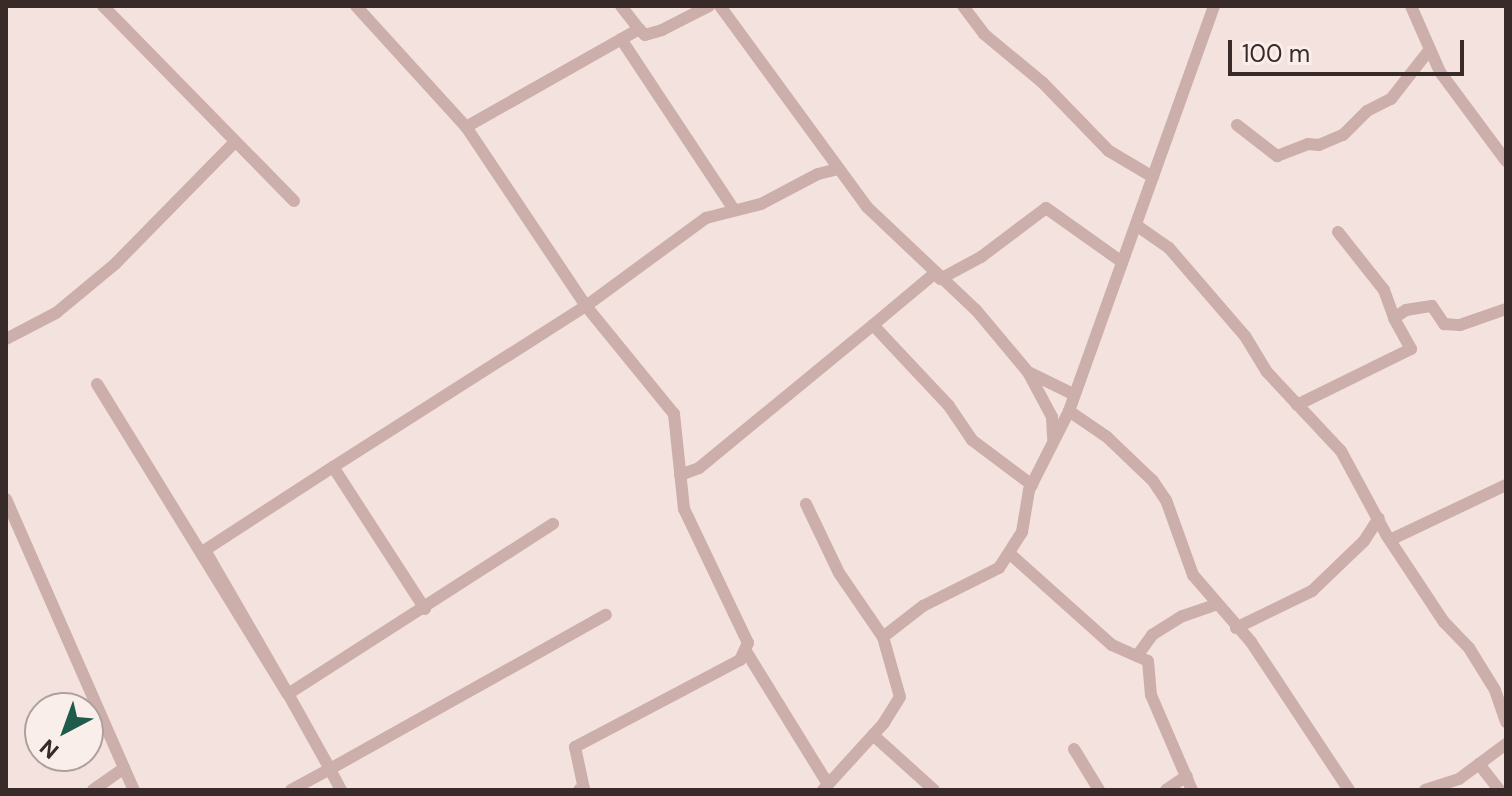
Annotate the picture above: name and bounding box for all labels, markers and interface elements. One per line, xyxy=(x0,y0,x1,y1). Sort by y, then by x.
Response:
scale bar xyxy=(1232,24,1468,74)
text: 100 m xyxy=(1242,38,1310,69)
north arrow xyxy=(24,692,104,772)
text: N xyxy=(34,733,65,765)

